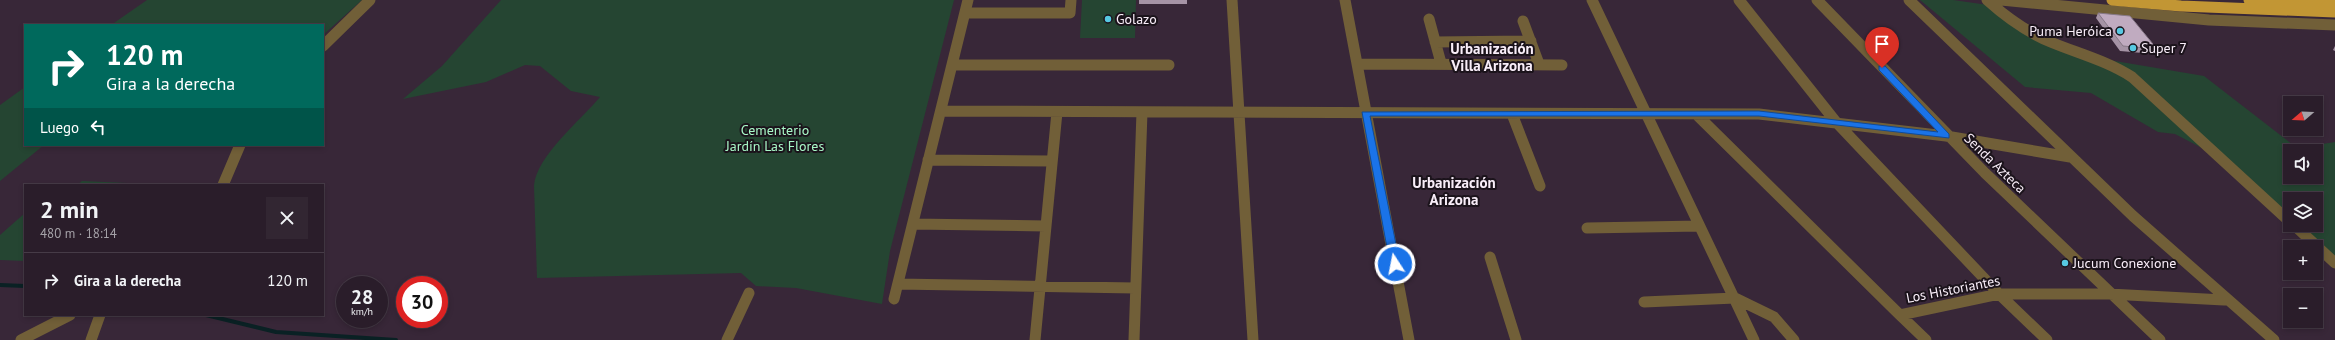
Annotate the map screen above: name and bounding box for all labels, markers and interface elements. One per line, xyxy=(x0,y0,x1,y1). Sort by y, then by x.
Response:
place label: Golazo xyxy=(1116,10,1157,28)
marker: Golazo xyxy=(1103,14,1113,24)
place label: Puma Heróica xyxy=(2029,22,2112,40)
marker: Puma Heróica xyxy=(2115,26,2125,36)
pin xyxy=(1865,27,1899,68)
icon: arrive xyxy=(1871,33,1893,55)
text: 120 m xyxy=(106,36,183,73)
district label: Urbanización Villa Arizona xyxy=(1450,39,1534,75)
place label: Super 7 xyxy=(2141,39,2187,57)
icon: right xyxy=(40,40,92,92)
marker: Super 7 xyxy=(2128,43,2138,53)
text: Gira a la derecha xyxy=(106,72,235,95)
north arrow xyxy=(2283,96,2323,136)
map controls xyxy=(2283,96,2323,328)
icon: left xyxy=(87,116,109,138)
text: Luego xyxy=(40,118,79,137)
park label: Cementerio Jardín Las Flores xyxy=(725,121,824,155)
street label: Senda Azteca xyxy=(1960,129,2030,197)
button: sound xyxy=(2283,144,2323,184)
district label: Urbanización Arizona xyxy=(1412,173,1496,209)
button: layers xyxy=(2283,192,2323,232)
text: 2 min xyxy=(40,194,99,225)
button: close xyxy=(266,197,308,239)
text: 480 m · 18:14 xyxy=(40,225,117,242)
button: + xyxy=(2283,240,2323,280)
position arrow xyxy=(1374,243,1416,285)
place label: Jucum Conexione xyxy=(2072,254,2176,272)
marker: Jucum Conexione xyxy=(2060,258,2070,268)
icon: right xyxy=(40,270,62,292)
text: Gira a la derecha xyxy=(74,271,181,290)
text: 120 m xyxy=(267,271,308,290)
street label: Los Historiantes xyxy=(1904,271,2002,307)
speed limit sign: 30 xyxy=(396,276,448,328)
text: 28 xyxy=(351,284,373,310)
button: − xyxy=(2283,288,2323,328)
text: km/h xyxy=(351,305,373,318)

